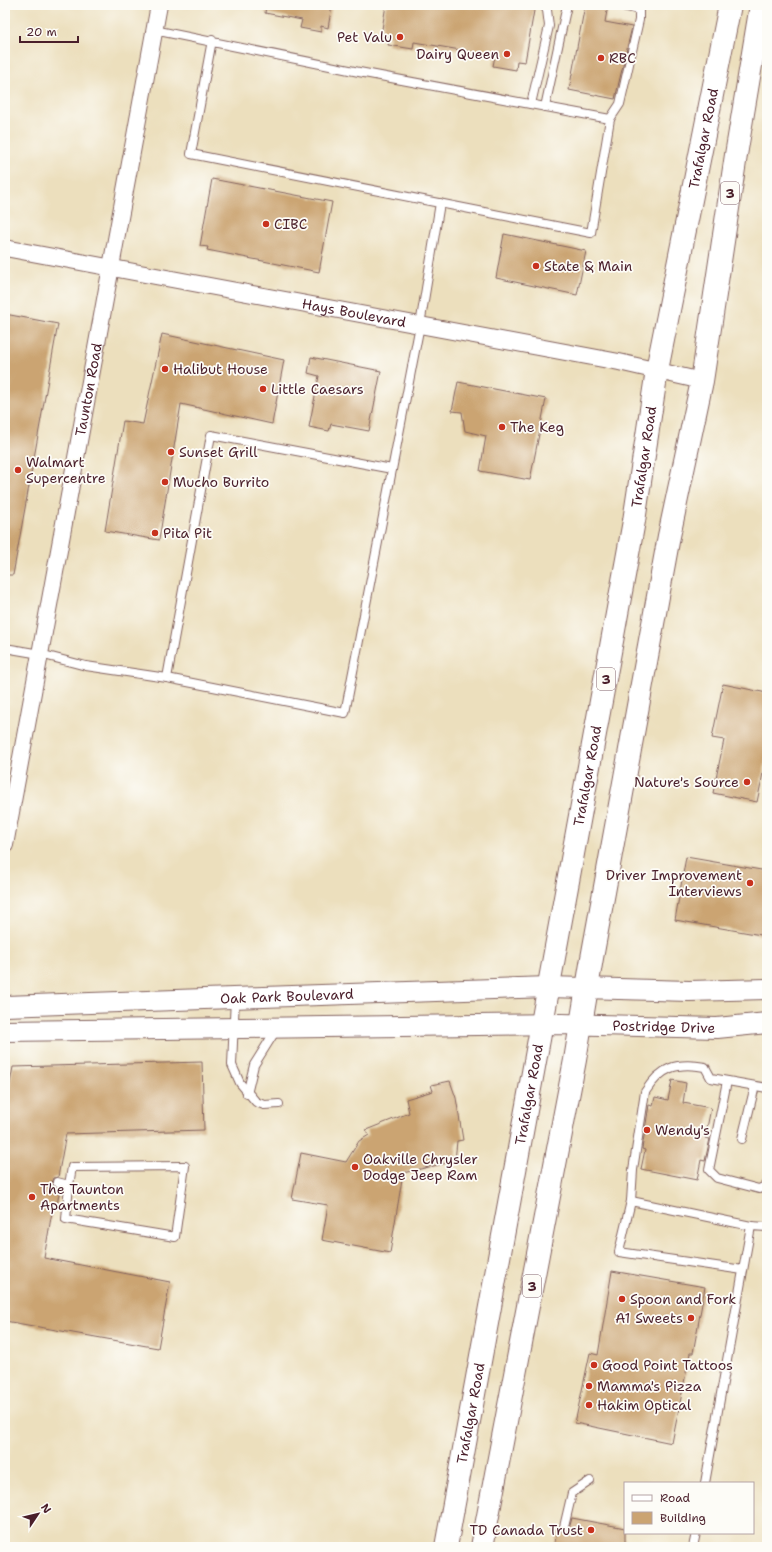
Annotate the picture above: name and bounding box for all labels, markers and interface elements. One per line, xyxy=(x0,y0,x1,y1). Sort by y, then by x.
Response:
scale bar xyxy=(20,18,78,44)
text: 20 m xyxy=(26,24,57,40)
place label: Pet Valu xyxy=(337,28,392,46)
marker: Pet Valu xyxy=(395,32,405,42)
place label: Dairy Queen xyxy=(416,45,499,63)
marker: Dairy Queen xyxy=(502,49,512,59)
place label: RBC xyxy=(609,49,636,67)
marker: RBC xyxy=(596,53,606,63)
street label: Trafalgar Road xyxy=(684,86,722,190)
road number: 3 xyxy=(721,182,739,204)
place label: CIBC xyxy=(274,215,307,233)
marker: CIBC xyxy=(261,219,271,229)
place label: State & Main xyxy=(544,257,633,275)
marker: State & Main xyxy=(531,261,541,271)
street label: Hays Boulevard xyxy=(301,294,408,331)
street label: Taunton Road xyxy=(71,341,106,438)
place label: Halibut House xyxy=(173,360,268,378)
marker: Halibut House xyxy=(160,364,170,374)
place label: Little Caesars xyxy=(271,380,364,398)
marker: Little Caesars xyxy=(258,384,268,394)
street label: Trafalgar Road xyxy=(627,405,660,509)
place label: The Keg xyxy=(510,418,564,436)
marker: The Keg xyxy=(497,422,507,432)
place label: Sunset Grill xyxy=(179,443,258,461)
marker: Sunset Grill xyxy=(166,447,176,457)
place label: Walmart Supercentre xyxy=(26,453,106,487)
marker: Walmart Supercentre xyxy=(13,465,23,475)
place label: Mucho Burrito xyxy=(173,473,269,491)
marker: Mucho Burrito xyxy=(160,477,170,487)
place label: Pita Pit xyxy=(163,524,212,542)
marker: Pita Pit xyxy=(150,528,160,538)
road number: 3 xyxy=(597,668,615,690)
street label: Trafalgar Road xyxy=(569,724,605,828)
place label: Nature's Source xyxy=(634,773,739,791)
marker: Nature's Source xyxy=(742,777,752,787)
place label: Driver Improvement Interviews xyxy=(606,866,742,900)
marker: Driver Improvement Interviews xyxy=(745,878,755,888)
street label: Oak Park Boulevard xyxy=(220,985,354,1007)
street label: Postridge Drive xyxy=(612,1016,716,1037)
street label: Trafalgar Road xyxy=(511,1042,547,1147)
place label: Wendy's xyxy=(655,1121,710,1139)
marker: Wendy's xyxy=(642,1125,652,1135)
place label: Oakville Chrysler Dodge Jeep Ram xyxy=(363,1150,478,1184)
marker: Oakville Chrysler Dodge Jeep Ram xyxy=(350,1162,360,1172)
place label: The Taunton Apartments xyxy=(40,1180,124,1214)
marker: The Taunton Apartments xyxy=(27,1192,37,1202)
road number: 3 xyxy=(523,1275,541,1297)
place label: Spoon and Fork xyxy=(630,1290,736,1308)
marker: Spoon and Fork xyxy=(617,1294,627,1304)
place label: A1 Sweets xyxy=(615,1309,683,1327)
marker: A1 Sweets xyxy=(686,1313,696,1323)
place label: Good Point Tattoos xyxy=(602,1356,733,1374)
marker: Good Point Tattoos xyxy=(589,1360,599,1370)
street label: Trafalgar Road xyxy=(452,1361,489,1465)
place label: Mamma's Pizza xyxy=(597,1377,702,1395)
marker: Mamma's Pizza xyxy=(584,1381,594,1391)
place label: Hakim Optical xyxy=(597,1396,692,1414)
marker: Hakim Optical xyxy=(584,1400,594,1410)
legend xyxy=(624,1482,754,1534)
text: Road xyxy=(660,1490,691,1506)
north arrow xyxy=(18,1494,58,1534)
text: N xyxy=(37,1501,55,1517)
text: Building xyxy=(660,1510,706,1526)
place label: TD Canada Trust xyxy=(469,1521,583,1539)
marker: TD Canada Trust xyxy=(586,1525,596,1535)

